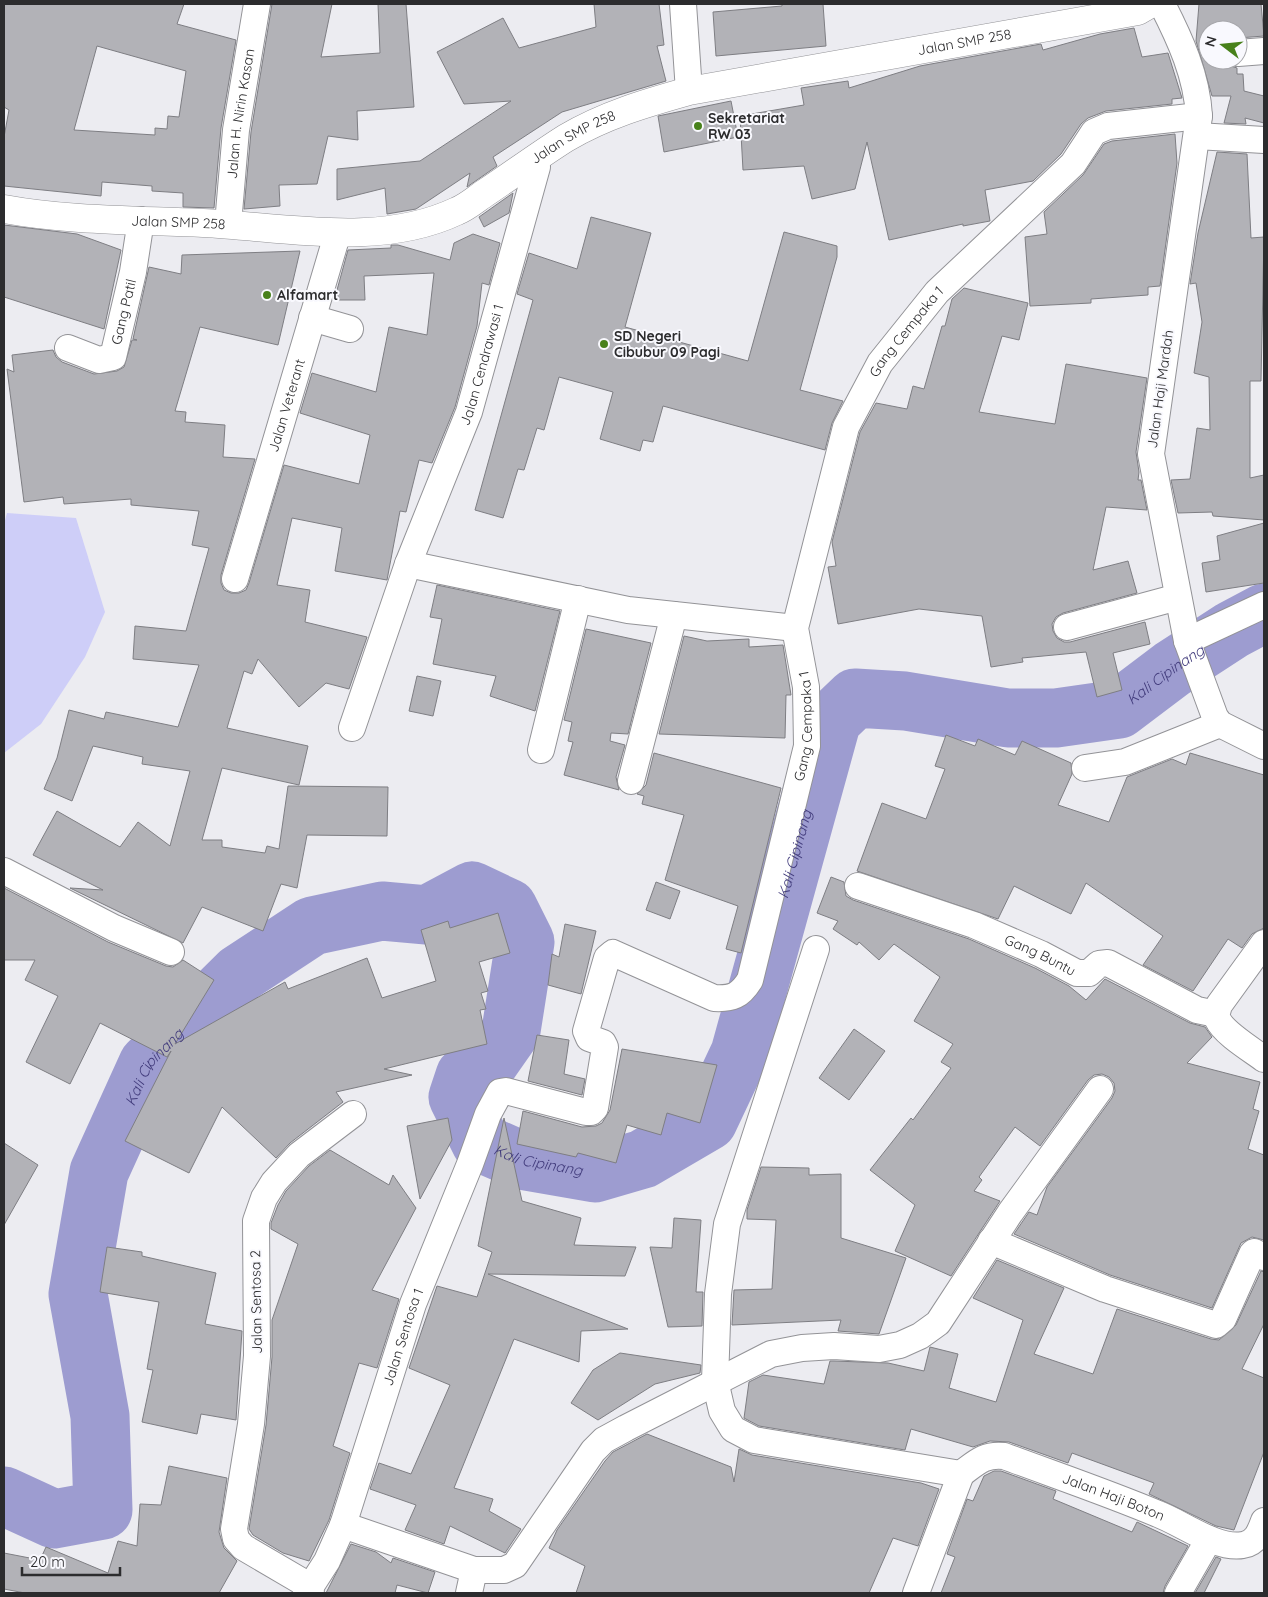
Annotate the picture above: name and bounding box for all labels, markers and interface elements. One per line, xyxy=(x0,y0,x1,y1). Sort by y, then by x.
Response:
north arrow xyxy=(1198,20,1248,70)
street label: Jalan SMP 258 xyxy=(916,25,1013,59)
text: N xyxy=(1200,34,1221,49)
street label: Jalan H. Nirin Kasan xyxy=(223,47,258,180)
street label: Jalan SMP 258 xyxy=(527,106,618,168)
place label: Sekretariat RW 03 xyxy=(708,109,785,143)
marker: Sekretariat RW 03 xyxy=(692,120,704,132)
street label: Jalan SMP 258 xyxy=(131,212,226,233)
street label: Gang Patil xyxy=(107,277,140,346)
street label: Gang Cempaka 1 xyxy=(865,282,947,380)
place label: Alfamart xyxy=(277,286,338,304)
marker: Alfamart xyxy=(261,289,273,301)
street label: Jalan Cendrawasi 1 xyxy=(456,302,507,428)
place label: SD Negeri Cibubur 09 Pagi xyxy=(614,327,720,361)
street label: Jalan Haji Mardah xyxy=(1143,329,1177,449)
marker: SD Negeri Cibubur 09 Pagi xyxy=(598,338,610,350)
street label: Jalan Veterant xyxy=(264,357,309,454)
water label: Kali Cipinang xyxy=(1123,640,1209,709)
street label: Gang Cempaka 1 xyxy=(790,670,816,783)
water label: Kali Cipinang xyxy=(773,806,816,901)
street label: Gang Buntu xyxy=(1002,930,1079,980)
water label: Kali Cipinang xyxy=(120,1023,188,1109)
water label: Kali Cipinang xyxy=(491,1140,586,1180)
street label: Jalan Sentosa 2 xyxy=(246,1250,266,1354)
street label: Jalan Sentosa 1 xyxy=(379,1286,427,1388)
street label: Jalan Haji Boton xyxy=(1060,1469,1167,1525)
scale bar xyxy=(22,1544,120,1576)
text: 20 m xyxy=(30,1552,65,1571)

